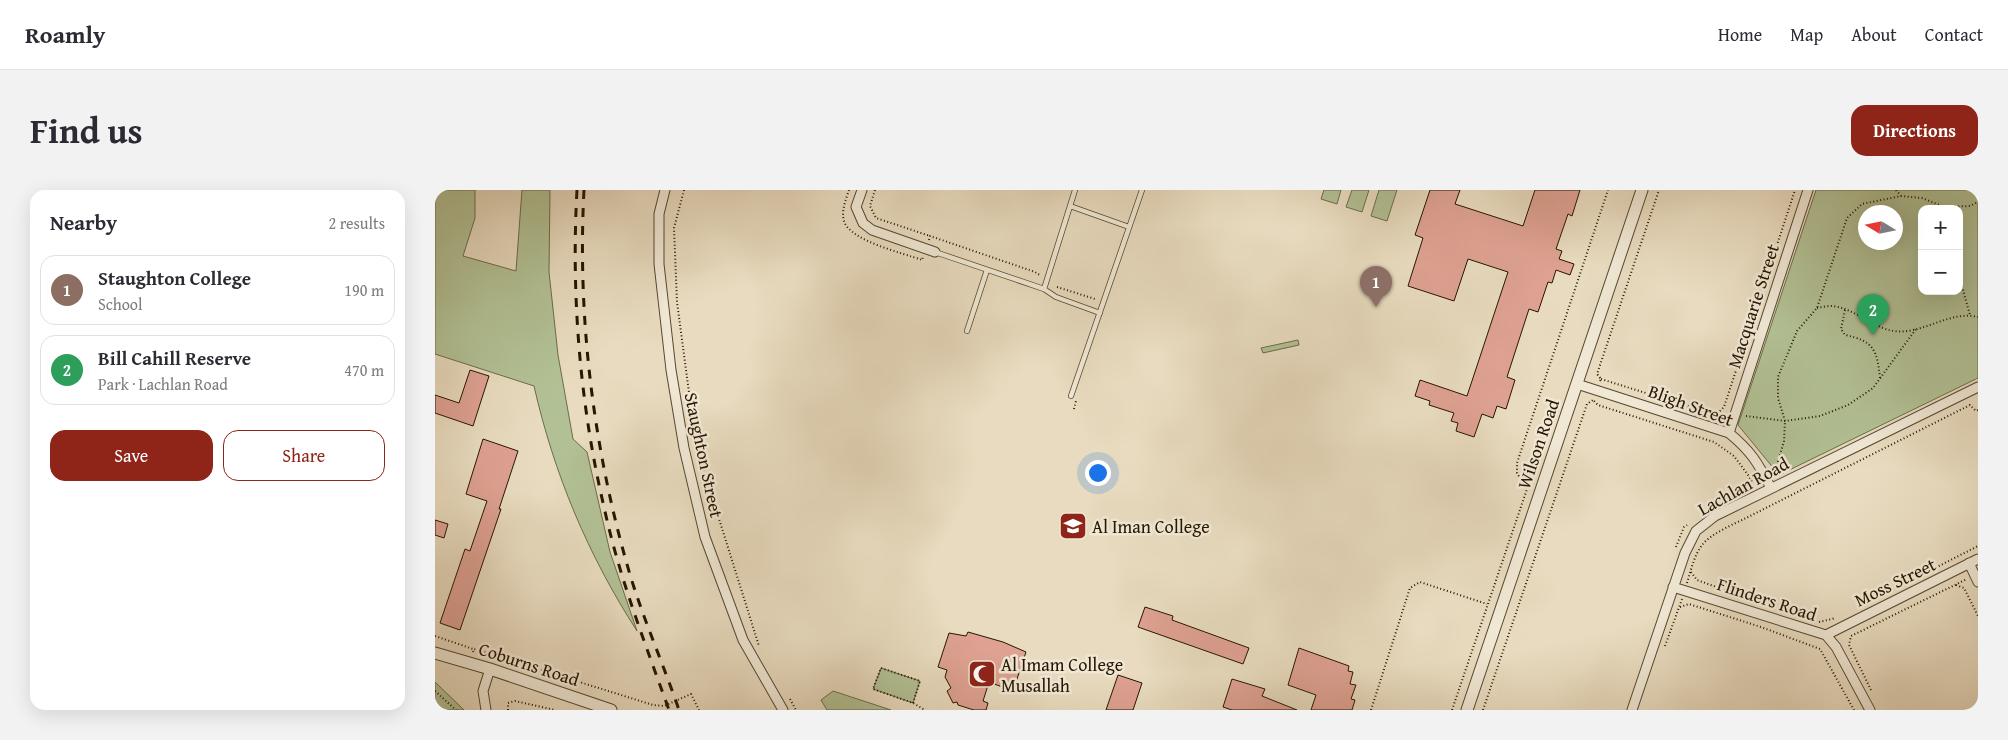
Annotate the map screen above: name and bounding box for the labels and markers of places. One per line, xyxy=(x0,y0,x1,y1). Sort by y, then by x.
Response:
pin: 1 xyxy=(1360,266,1392,307)
pin: 2 xyxy=(1857,294,1889,335)
school or university icon: Al Iman College xyxy=(1058,511,1088,541)
place label: Al Iman College xyxy=(1092,513,1210,540)
place label: Al Imam College Musallah xyxy=(1001,651,1123,699)
mosque icon: Al Imam College Musallah xyxy=(967,659,997,689)

